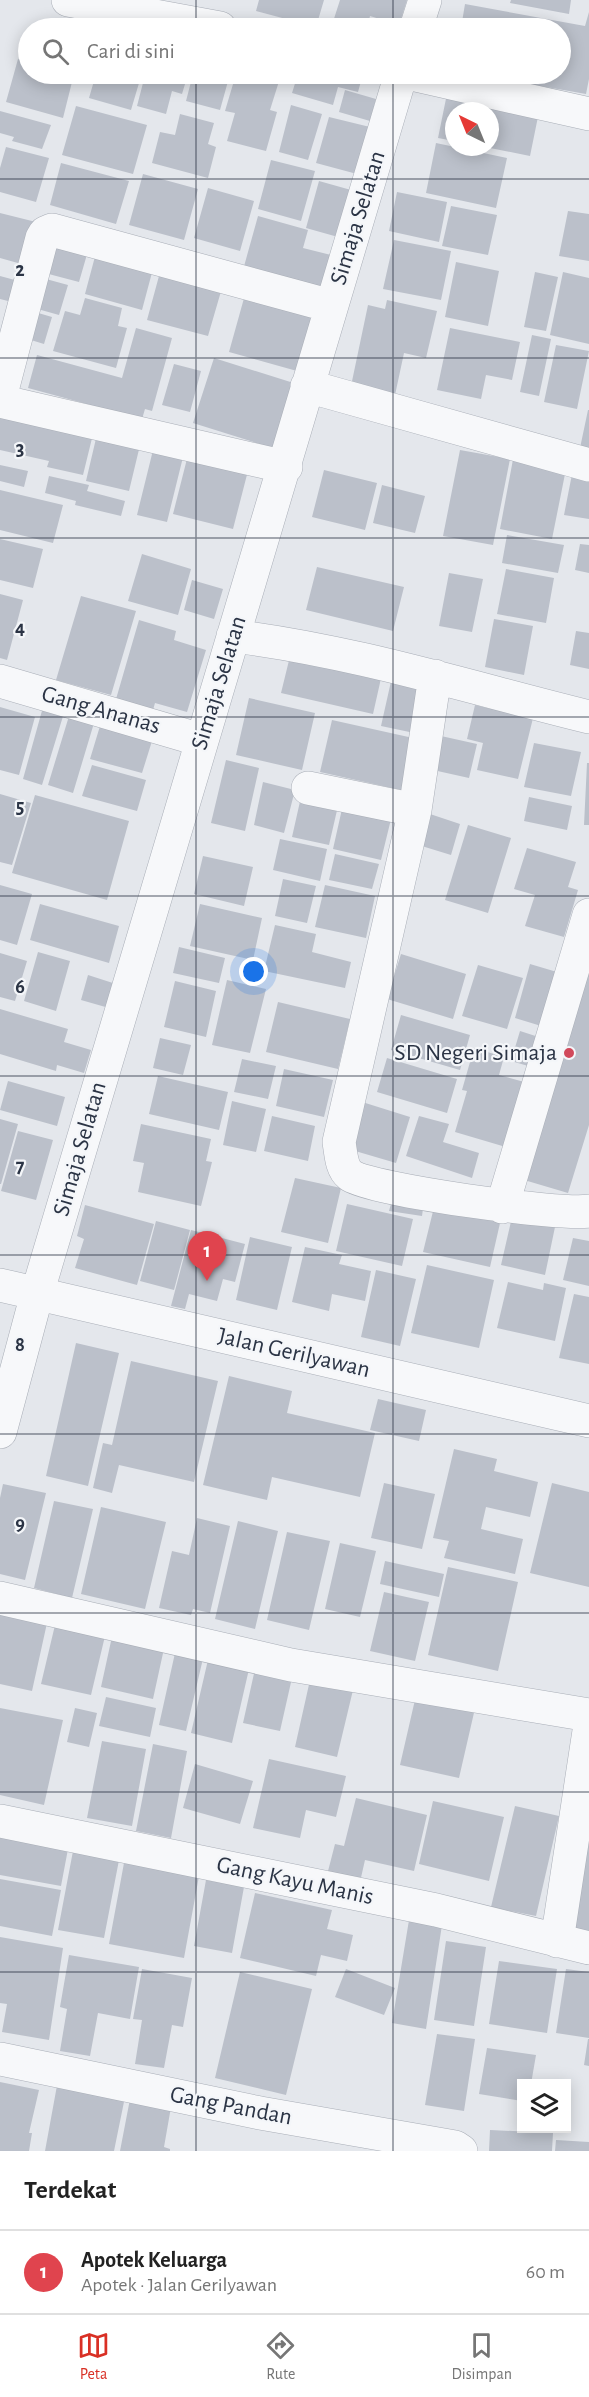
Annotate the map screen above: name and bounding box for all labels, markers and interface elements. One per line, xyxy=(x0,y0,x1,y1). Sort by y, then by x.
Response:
search box xyxy=(18,18,571,84)
icon: search xyxy=(39,35,72,68)
text: Cari di sini xyxy=(87,40,175,62)
north arrow xyxy=(445,102,499,156)
street label: Simaja Selatan xyxy=(326,148,390,288)
text: 2 xyxy=(15,260,25,280)
text: 3 xyxy=(16,439,24,459)
street label: Simaja Selatan xyxy=(187,613,251,753)
text: 4 xyxy=(15,618,25,638)
street label: Gang Ananas xyxy=(39,682,163,738)
text: 5 xyxy=(16,797,24,817)
your location xyxy=(239,957,268,986)
text: 6 xyxy=(15,977,25,997)
place label: SD Negeri Simaja xyxy=(394,1041,557,1065)
marker: SD Negeri Simaja xyxy=(562,1046,576,1060)
street label: Simaja Selatan xyxy=(49,1079,111,1219)
text: 7 xyxy=(16,1156,25,1176)
pin: 1 xyxy=(188,1232,226,1281)
street label: Jalan Gerilyawan xyxy=(216,1324,372,1382)
text: 8 xyxy=(15,1335,25,1355)
text: 9 xyxy=(15,1514,25,1534)
street label: Gang Kayu Manis xyxy=(214,1853,376,1909)
map controls xyxy=(517,2079,571,2133)
button: layers xyxy=(517,2079,571,2133)
street label: Gang Pandan xyxy=(168,2082,294,2130)
text: Terdekat xyxy=(24,2177,116,2203)
text: Apotek Keluarga xyxy=(81,2249,227,2271)
text: 1 xyxy=(40,2262,47,2282)
text: 60 m xyxy=(526,2262,565,2282)
text: Apotek · Jalan Gerilyawan xyxy=(81,2275,277,2295)
tab: Peta xyxy=(77,2329,110,2384)
tab: Rute xyxy=(264,2329,297,2384)
tab: Disimpan xyxy=(451,2329,512,2384)

